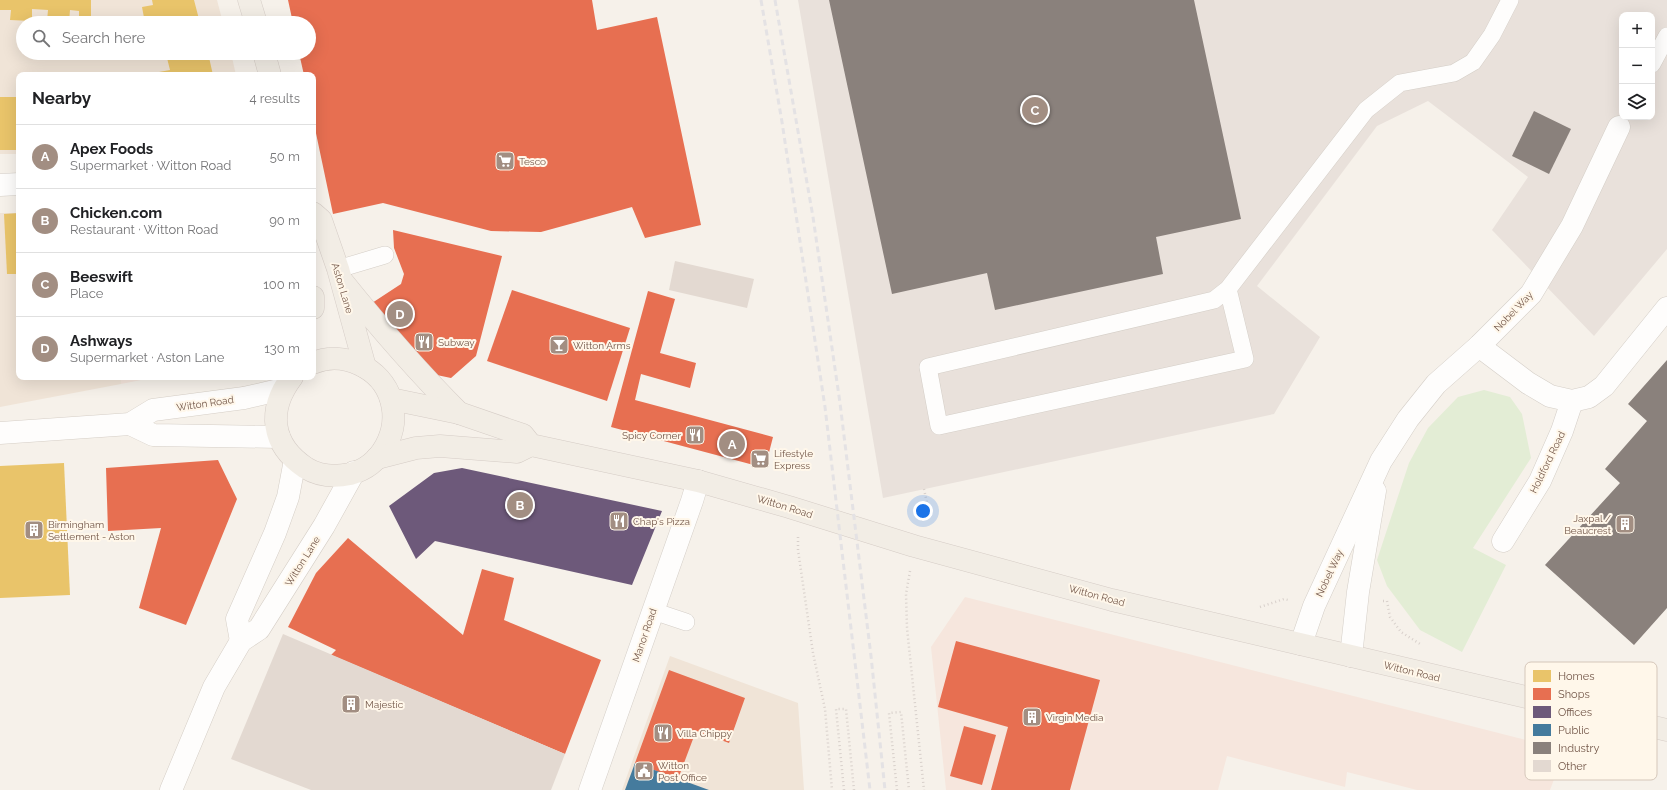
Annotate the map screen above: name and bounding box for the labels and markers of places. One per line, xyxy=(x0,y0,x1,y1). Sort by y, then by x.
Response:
pin: C xyxy=(1022,95,1048,125)
supermarket icon: Tesco xyxy=(494,150,516,172)
place label: Tesco xyxy=(519,156,546,167)
pin: D xyxy=(387,299,413,329)
restaurant icon: Subway xyxy=(413,331,435,353)
bar icon: Witton Arms xyxy=(548,334,570,356)
place label: Subway xyxy=(438,337,475,348)
place label: Witton Arms xyxy=(573,340,631,351)
restaurant icon: Spicy Corner xyxy=(684,424,706,446)
pin: A xyxy=(719,429,745,459)
place label: Spicy Corner xyxy=(622,430,681,441)
supermarket icon: Lifestyle Express xyxy=(749,448,771,470)
place label: Lifestyle Express xyxy=(774,448,813,471)
pin: B xyxy=(507,490,533,520)
restaurant icon: Chap's Pizza xyxy=(608,510,630,532)
place label: Jaxpal / Beaucrest xyxy=(1564,513,1612,536)
building icon: Jaxpal / Beaucrest xyxy=(1614,513,1636,535)
place label: Chap's Pizza xyxy=(633,516,690,527)
building icon: Birmingham Settlement - Aston xyxy=(23,519,45,541)
place label: Birmingham Settlement - Aston xyxy=(48,519,135,542)
building icon: Majestic xyxy=(340,693,362,715)
place label: Majestic xyxy=(365,699,404,710)
building icon: Virgin Media xyxy=(1021,706,1043,728)
place label: Virgin Media xyxy=(1046,712,1104,723)
restaurant icon: Villa Chippy xyxy=(652,722,674,744)
place label: Villa Chippy xyxy=(677,728,732,739)
public building icon: Witton Post Office xyxy=(633,760,655,782)
place label: Witton Post Office xyxy=(658,760,707,783)

